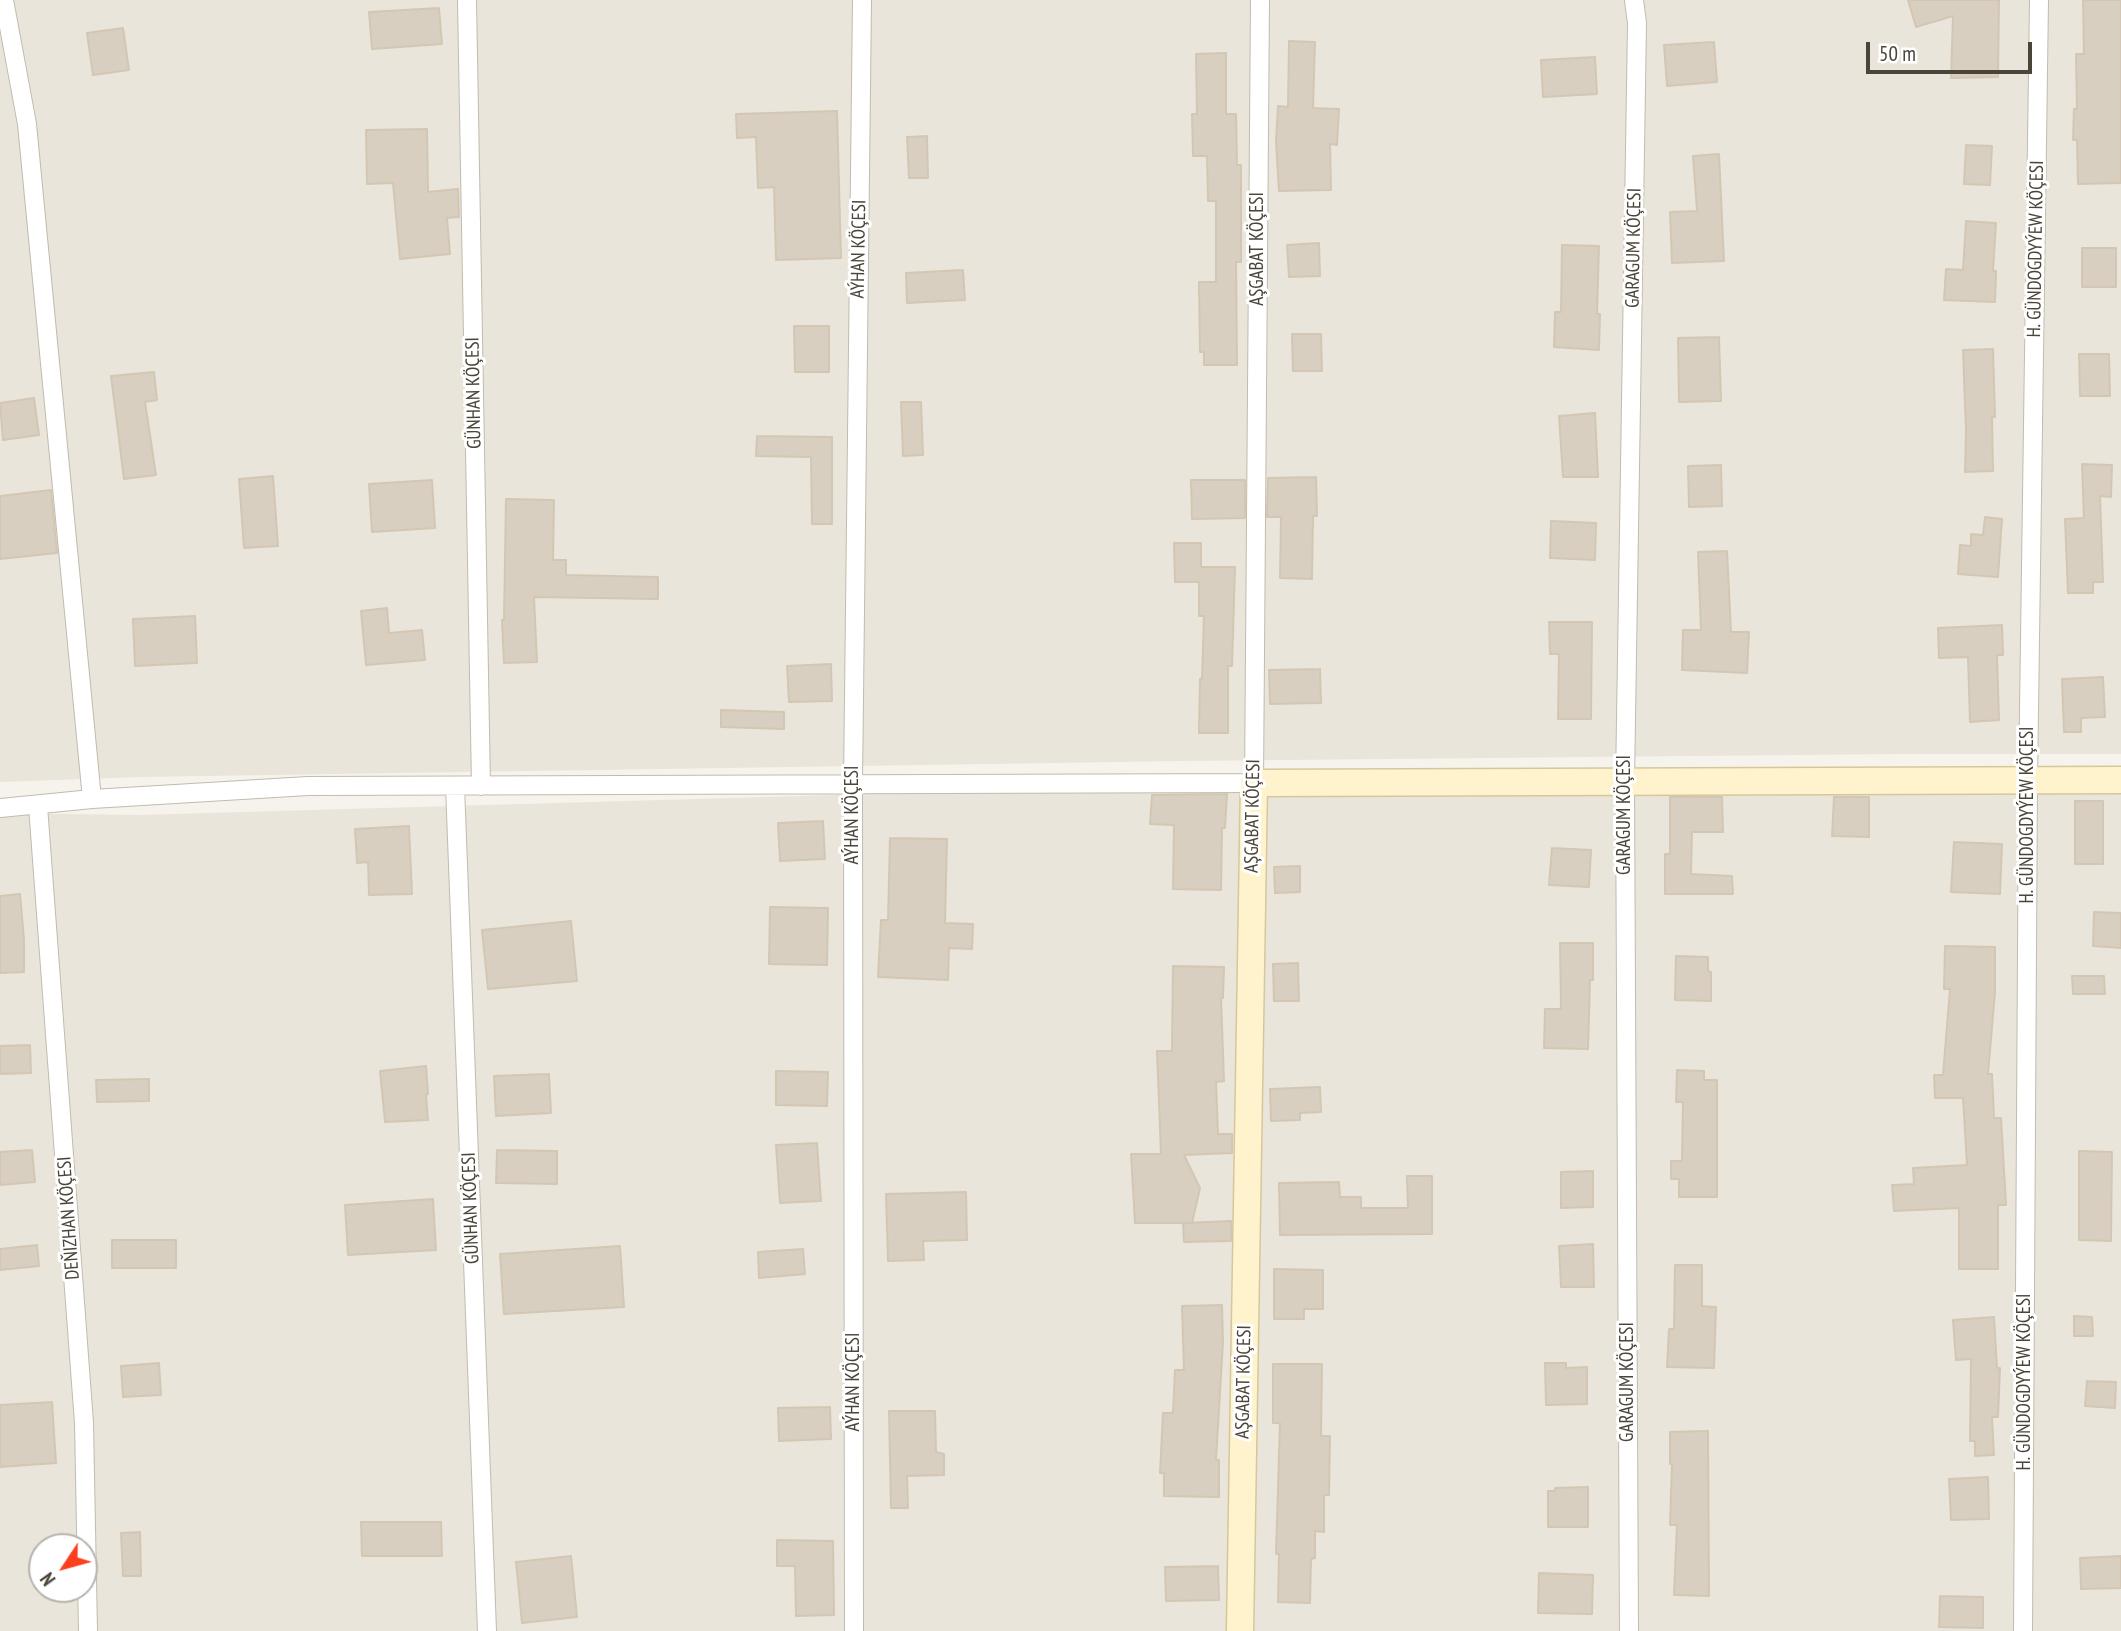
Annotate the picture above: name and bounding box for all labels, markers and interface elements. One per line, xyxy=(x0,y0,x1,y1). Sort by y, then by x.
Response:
scale bar xyxy=(1869,28,2035,72)
text: 50 m xyxy=(1879,40,1916,67)
street label: H. GÜNDOGDYÝEW KÖÇESI xyxy=(2023,160,2049,338)
street label: GARAGUM KÖÇESI xyxy=(1622,188,1646,308)
street label: AŞGABAT KÖÇESI xyxy=(1247,192,1269,306)
street label: AÝHAN KÖÇESI xyxy=(847,199,871,299)
street label: GÜNHAN KÖÇESI xyxy=(462,337,486,449)
street label: H. GÜNDOGDYÝEW KÖÇESI xyxy=(2017,726,2039,904)
street label: GARAGUM KÖÇESI xyxy=(1614,755,1636,875)
street label: AŞGABAT KÖÇESI xyxy=(1241,759,1265,873)
street label: AÝHAN KÖÇESI xyxy=(842,766,864,864)
street label: GÜNHAN KÖÇESI xyxy=(458,1152,484,1264)
street label: DEŇIZHAN KÖÇESI xyxy=(53,1156,85,1280)
street label: H. GÜNDOGDYÝEW KÖÇESI xyxy=(2014,1293,2036,1471)
street label: GARAGUM KÖÇESI xyxy=(1617,1322,1639,1442)
street label: AŞGABAT KÖÇESI xyxy=(1232,1325,1256,1439)
street label: AÝHAN KÖÇESI xyxy=(843,1333,865,1431)
north arrow xyxy=(28,1533,98,1603)
text: N xyxy=(35,1568,60,1590)

